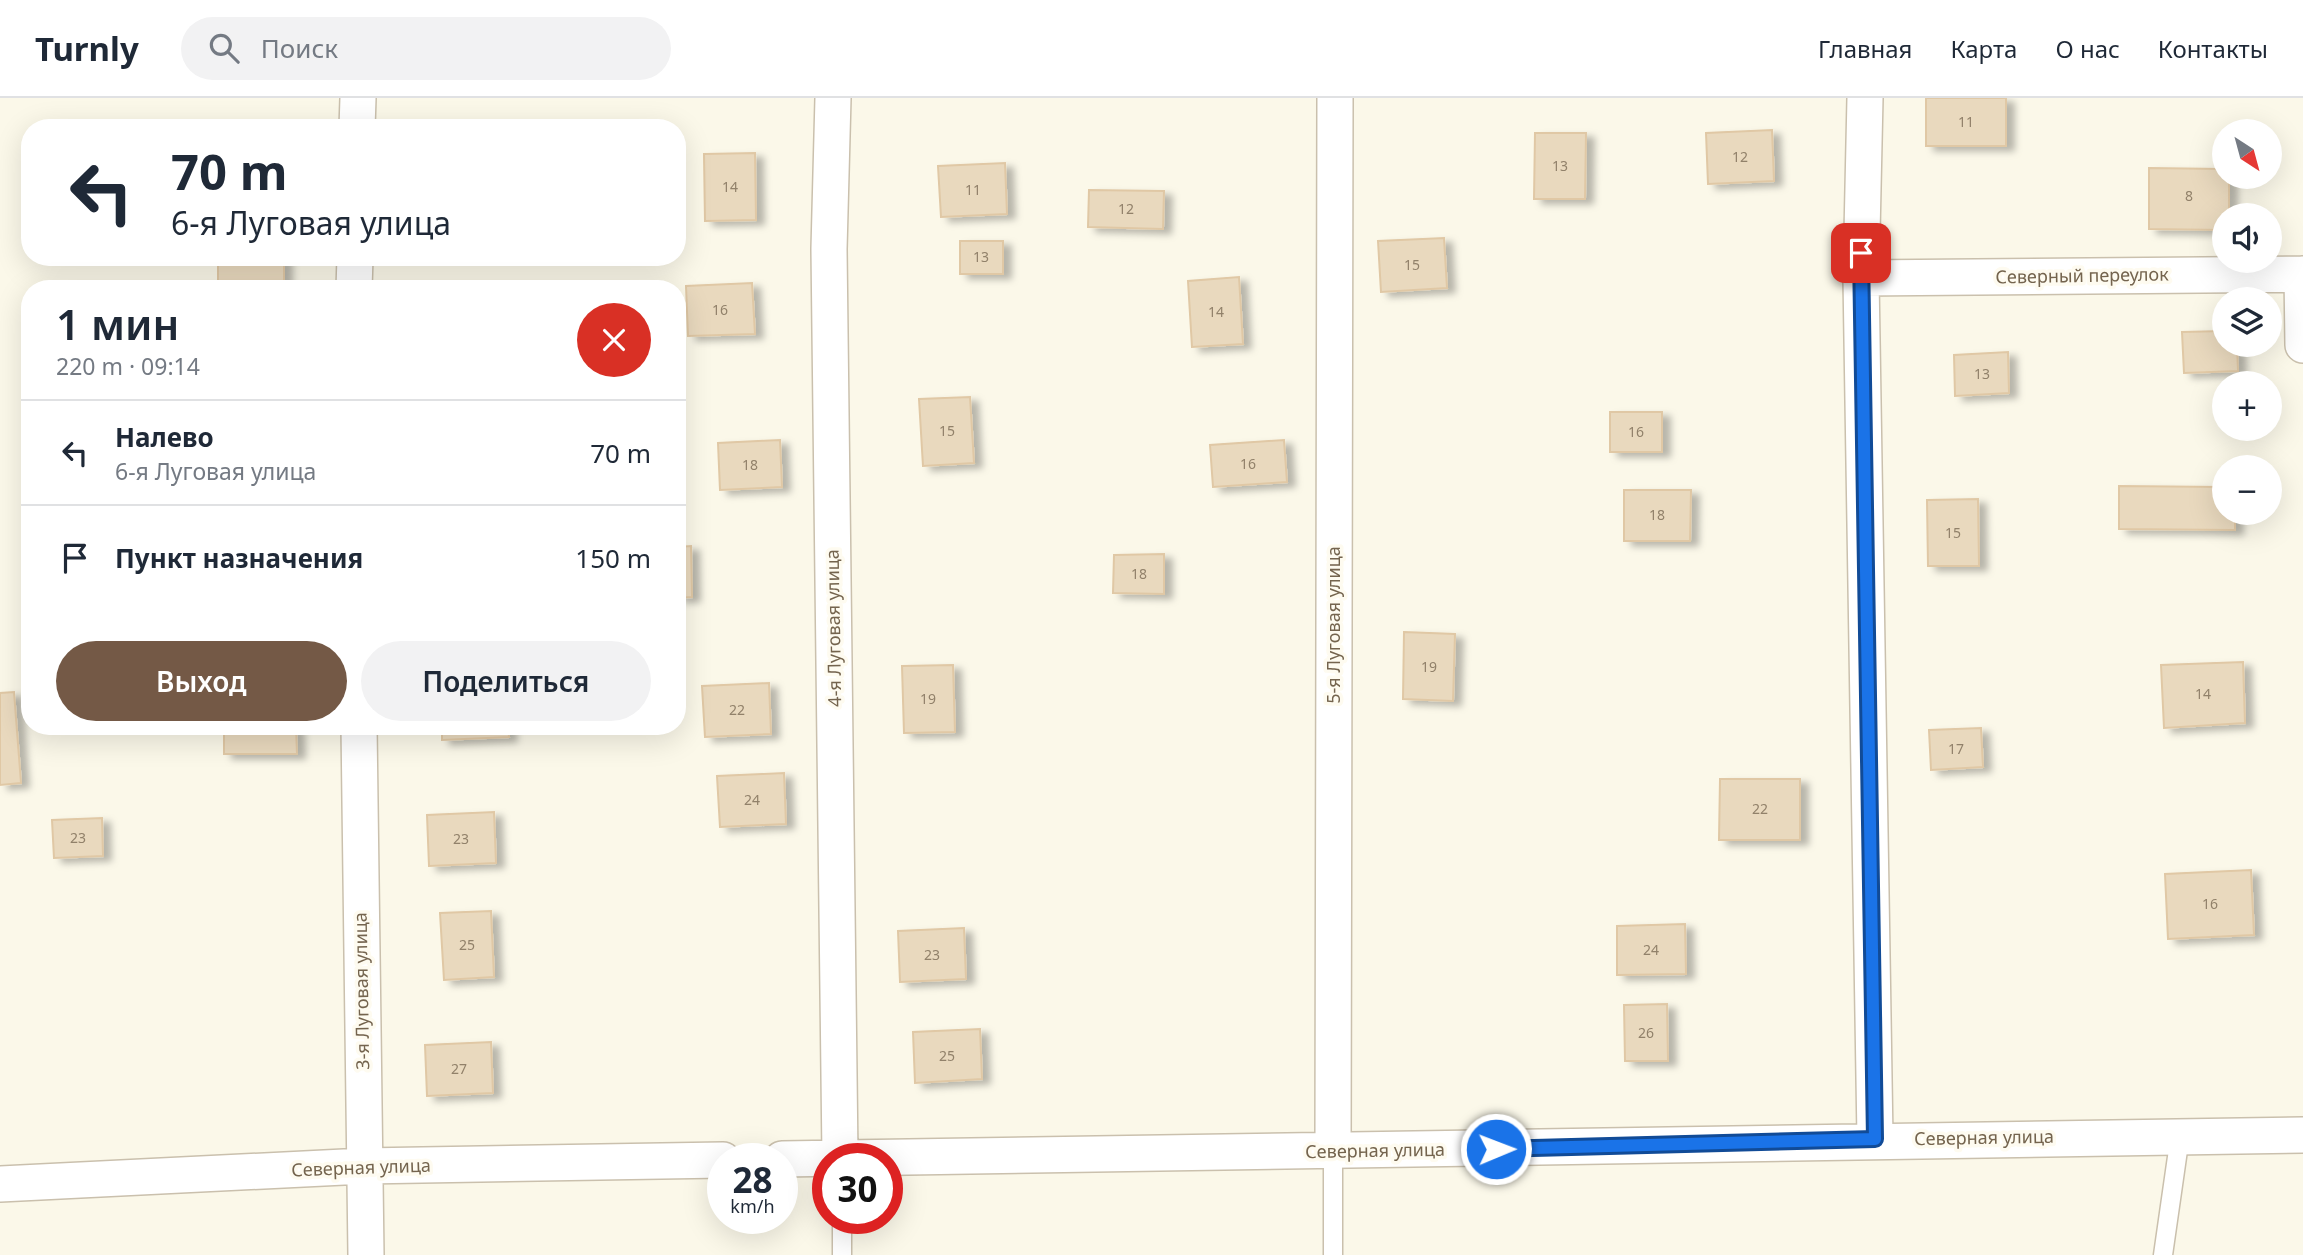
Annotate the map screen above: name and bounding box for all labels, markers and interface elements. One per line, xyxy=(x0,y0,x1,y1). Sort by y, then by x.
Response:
search box xyxy=(181,17,671,80)
text: Turnly xyxy=(35,26,139,71)
icon: search xyxy=(205,29,243,67)
text: Поиск xyxy=(261,30,338,66)
text: Главная xyxy=(1818,32,1912,65)
text: Карта xyxy=(1950,32,2017,65)
text: О нас xyxy=(2055,32,2120,65)
text: Контакты xyxy=(2158,32,2268,65)
house number: 11 xyxy=(1958,112,1974,131)
north arrow xyxy=(2212,119,2282,189)
map controls xyxy=(2212,119,2282,525)
text: 70 m xyxy=(171,138,288,204)
icon: left xyxy=(56,147,147,238)
house number: 12 xyxy=(1732,147,1748,166)
house number: 13 xyxy=(1552,156,1568,175)
house number: 14 xyxy=(722,177,738,196)
house number: 11 xyxy=(965,180,981,199)
house number: 8 xyxy=(2185,186,2193,205)
house number: 12 xyxy=(1118,199,1134,218)
text: 6-я Луговая улица xyxy=(171,201,451,244)
button: sound xyxy=(2212,203,2282,273)
pin xyxy=(1831,223,1891,283)
icon: arrive xyxy=(1842,234,1880,272)
house number: 13 xyxy=(973,247,989,266)
house number: 15 xyxy=(1404,255,1420,274)
street label: Северный переулок xyxy=(1995,261,2169,289)
button: layers xyxy=(2212,287,2282,357)
text: 1 мин xyxy=(56,295,179,352)
house number: 16 xyxy=(712,300,728,319)
house number: 14 xyxy=(1208,302,1224,321)
button: close xyxy=(577,303,651,377)
text: 220 m · 09:14 xyxy=(56,350,200,382)
house number: 13 xyxy=(1974,364,1990,383)
button: + xyxy=(2212,371,2282,441)
text: Налево xyxy=(115,419,214,455)
house number: 15 xyxy=(939,421,955,440)
house number: 16 xyxy=(1628,422,1644,441)
icon: left xyxy=(56,434,94,472)
text: 70 m xyxy=(590,435,651,471)
house number: 16 xyxy=(1240,454,1256,473)
text: 6-я Луговая улица xyxy=(115,455,316,487)
house number: 18 xyxy=(742,455,758,474)
button: − xyxy=(2212,455,2282,525)
house number: 18 xyxy=(1649,505,1665,524)
house number: 15 xyxy=(1945,523,1961,542)
icon: arrive xyxy=(56,539,94,577)
text: Пункт назначения xyxy=(115,540,363,576)
text: 150 m xyxy=(575,540,651,576)
street label: 5-я Луговая улица xyxy=(1321,546,1345,704)
street label: 4-я Луговая улица xyxy=(820,549,846,707)
house number: 18 xyxy=(1131,564,1147,583)
button: Выход xyxy=(56,641,347,721)
button: Поделиться xyxy=(361,641,651,721)
house number: 19 xyxy=(1421,657,1437,676)
house number: 14 xyxy=(2195,684,2211,703)
house number: 19 xyxy=(920,689,936,708)
house number: 22 xyxy=(729,700,745,719)
house number: 17 xyxy=(1948,739,1964,758)
house number: 24 xyxy=(744,790,760,809)
house number: 22 xyxy=(1752,799,1768,818)
house number: 23 xyxy=(70,828,86,847)
house number: 23 xyxy=(453,829,469,848)
house number: 16 xyxy=(2202,894,2218,913)
street label: 3-я Луговая улица xyxy=(348,912,374,1070)
house number: 25 xyxy=(459,935,475,954)
house number: 24 xyxy=(1643,940,1659,959)
house number: 23 xyxy=(924,945,940,964)
house number: 26 xyxy=(1638,1023,1654,1042)
house number: 25 xyxy=(939,1046,955,1065)
house number: 27 xyxy=(451,1059,467,1078)
position arrow xyxy=(1459,1112,1533,1186)
street label: Северная улица xyxy=(1914,1124,2054,1150)
street label: Северная улица xyxy=(1305,1137,1445,1163)
speed limit sign: 30 xyxy=(812,1143,903,1234)
street label: Северная улица xyxy=(291,1153,431,1181)
text: 28 xyxy=(732,1156,773,1203)
text: km/h xyxy=(730,1194,775,1218)

